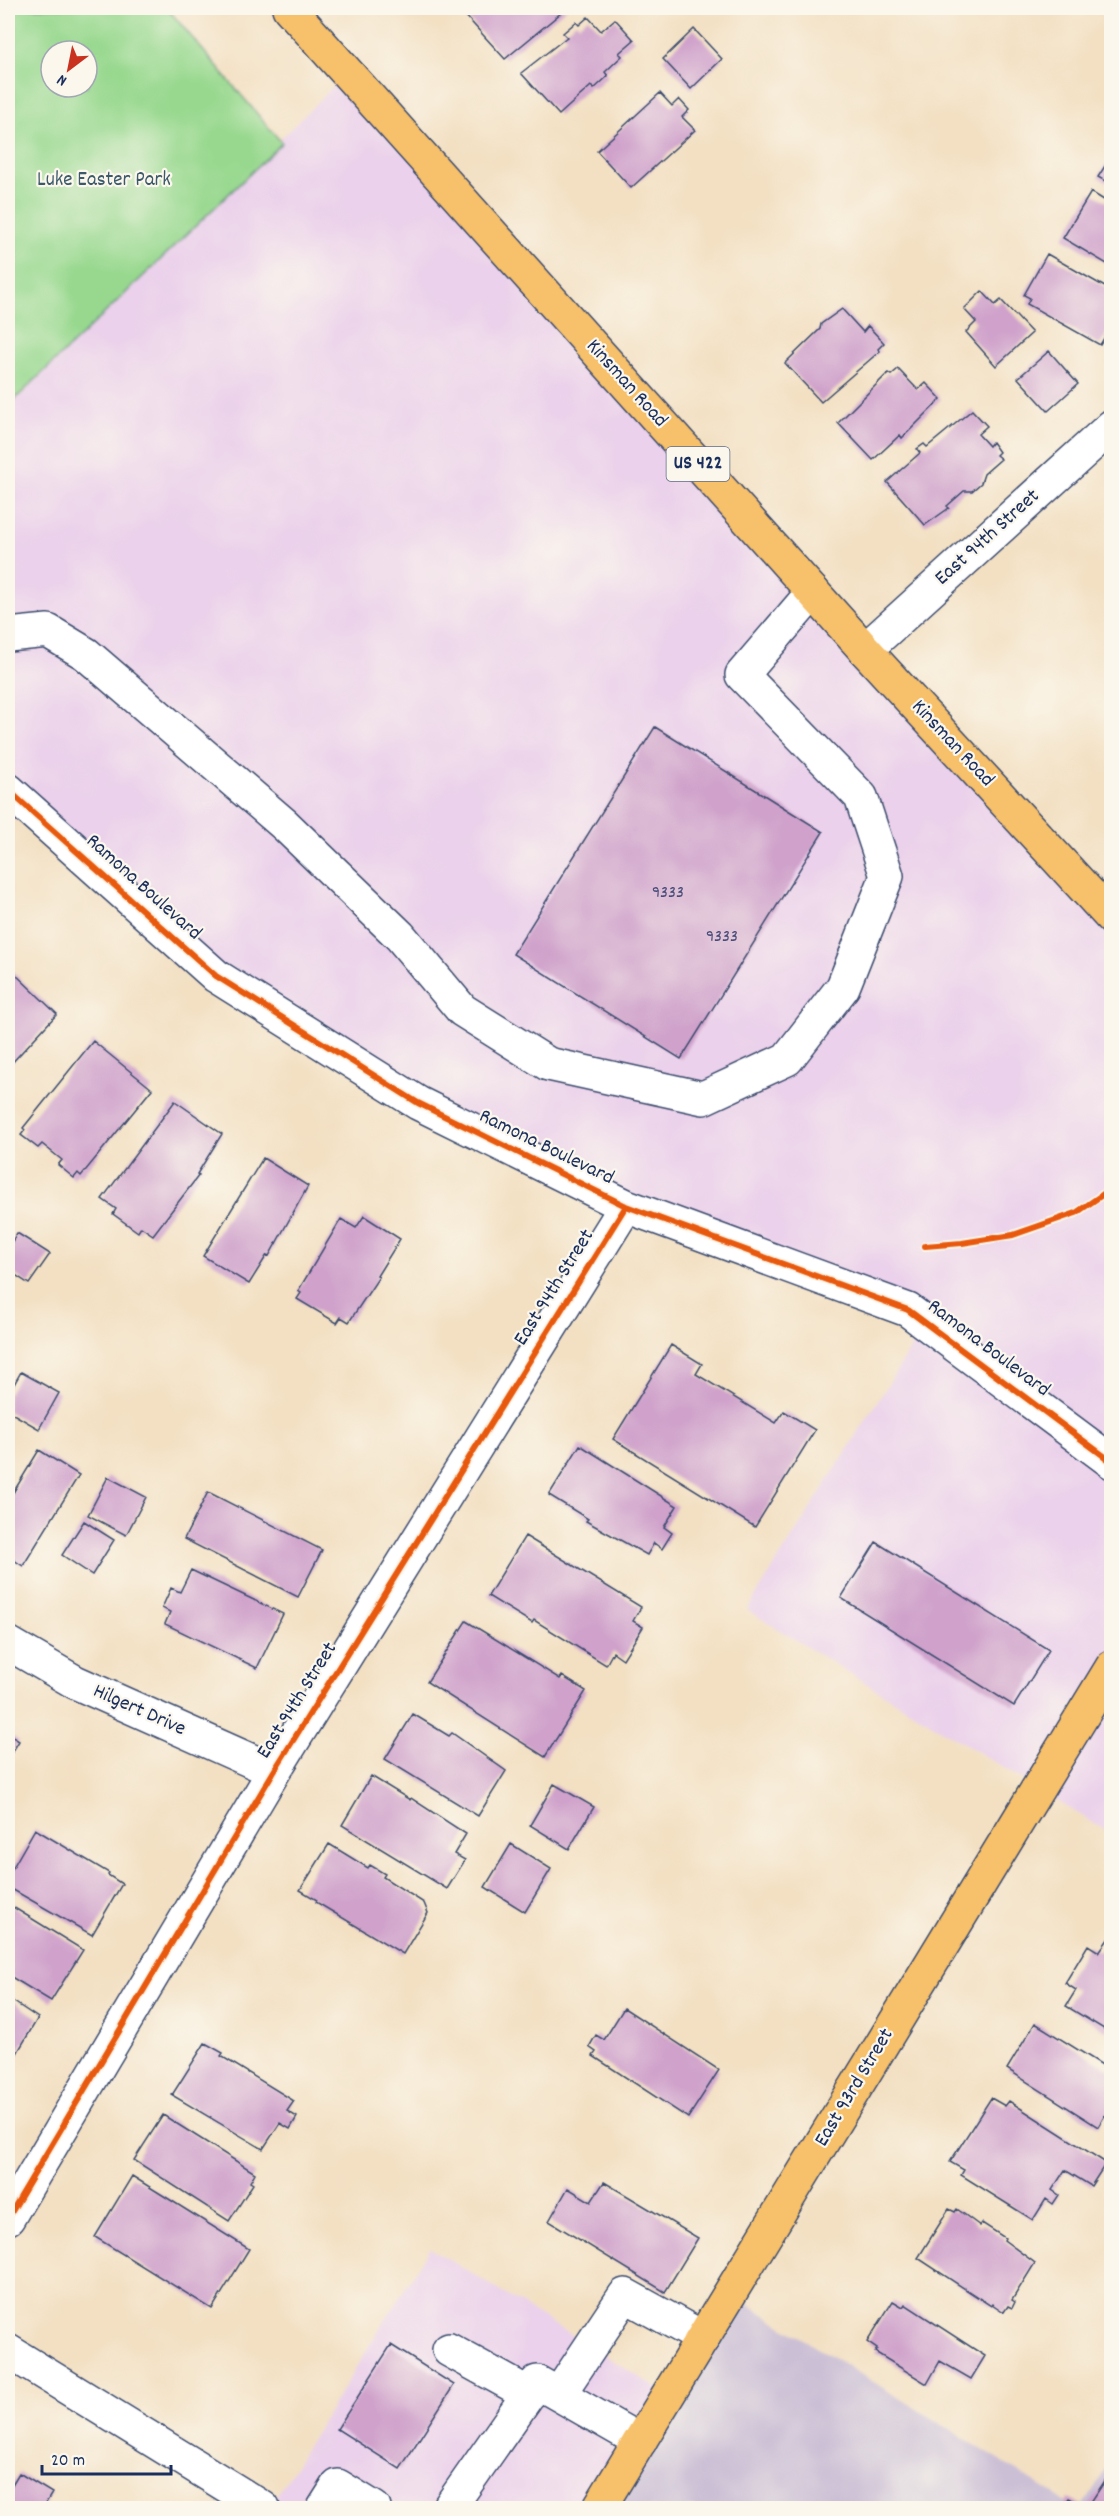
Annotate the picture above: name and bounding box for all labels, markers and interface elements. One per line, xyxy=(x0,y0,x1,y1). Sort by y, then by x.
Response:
north arrow xyxy=(39,39,99,99)
text: N xyxy=(53,68,72,91)
park label: Luke Easter Park xyxy=(37,166,171,196)
street label: Kinsman Road xyxy=(578,333,674,435)
road number: US 422 xyxy=(666,447,730,481)
street label: East 94th Street xyxy=(929,482,1047,593)
street label: Kinsman Road xyxy=(903,693,1001,795)
street label: Ramona Boulevard xyxy=(78,828,208,948)
house number: 9333 xyxy=(652,881,684,906)
house number: 9333 xyxy=(706,925,738,950)
street label: Ramona Boulevard xyxy=(473,1102,619,1194)
street label: East 94th Street xyxy=(507,1224,603,1352)
street label: Ramona Boulevard xyxy=(920,1293,1056,1405)
street label: East 94th Street xyxy=(250,1637,346,1765)
street label: Hilgert Drive xyxy=(88,1677,190,1745)
street label: East 93rd Street xyxy=(808,2023,902,2153)
scale bar xyxy=(42,2438,171,2476)
text: 20 m xyxy=(51,2449,85,2474)

